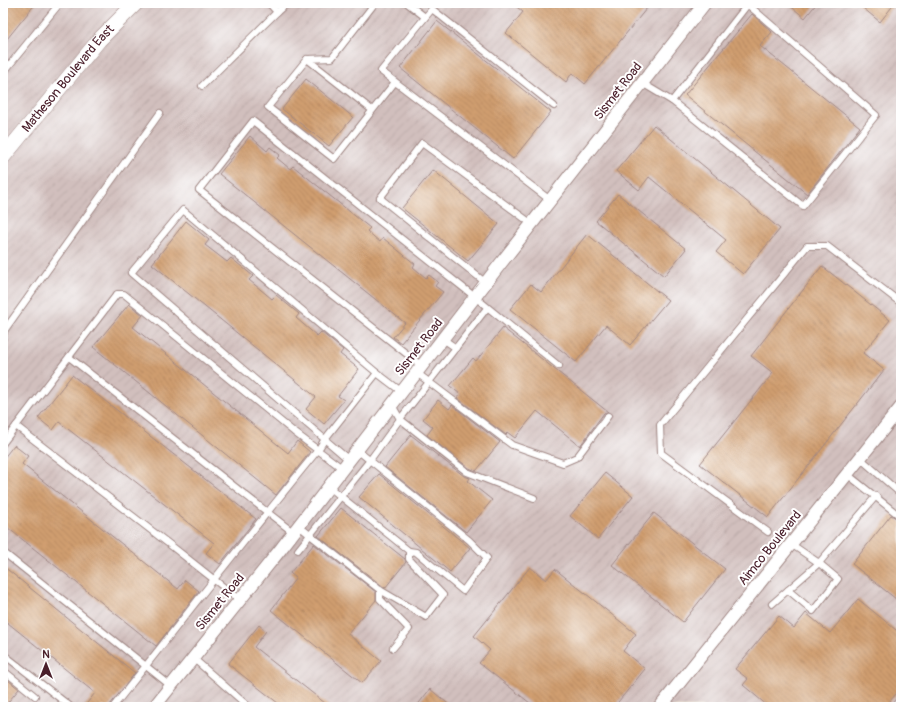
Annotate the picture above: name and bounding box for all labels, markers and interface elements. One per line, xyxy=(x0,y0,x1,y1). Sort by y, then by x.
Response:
street label: Matheson Boulevard East xyxy=(19,21,118,136)
street label: Sismet Road xyxy=(591,59,645,123)
street label: Sismet Road xyxy=(392,315,446,379)
street label: Aimco Boulevard xyxy=(735,507,805,589)
street label: Sismet Road xyxy=(192,570,248,634)
north arrow xyxy=(26,644,66,684)
text: N xyxy=(42,648,50,661)

